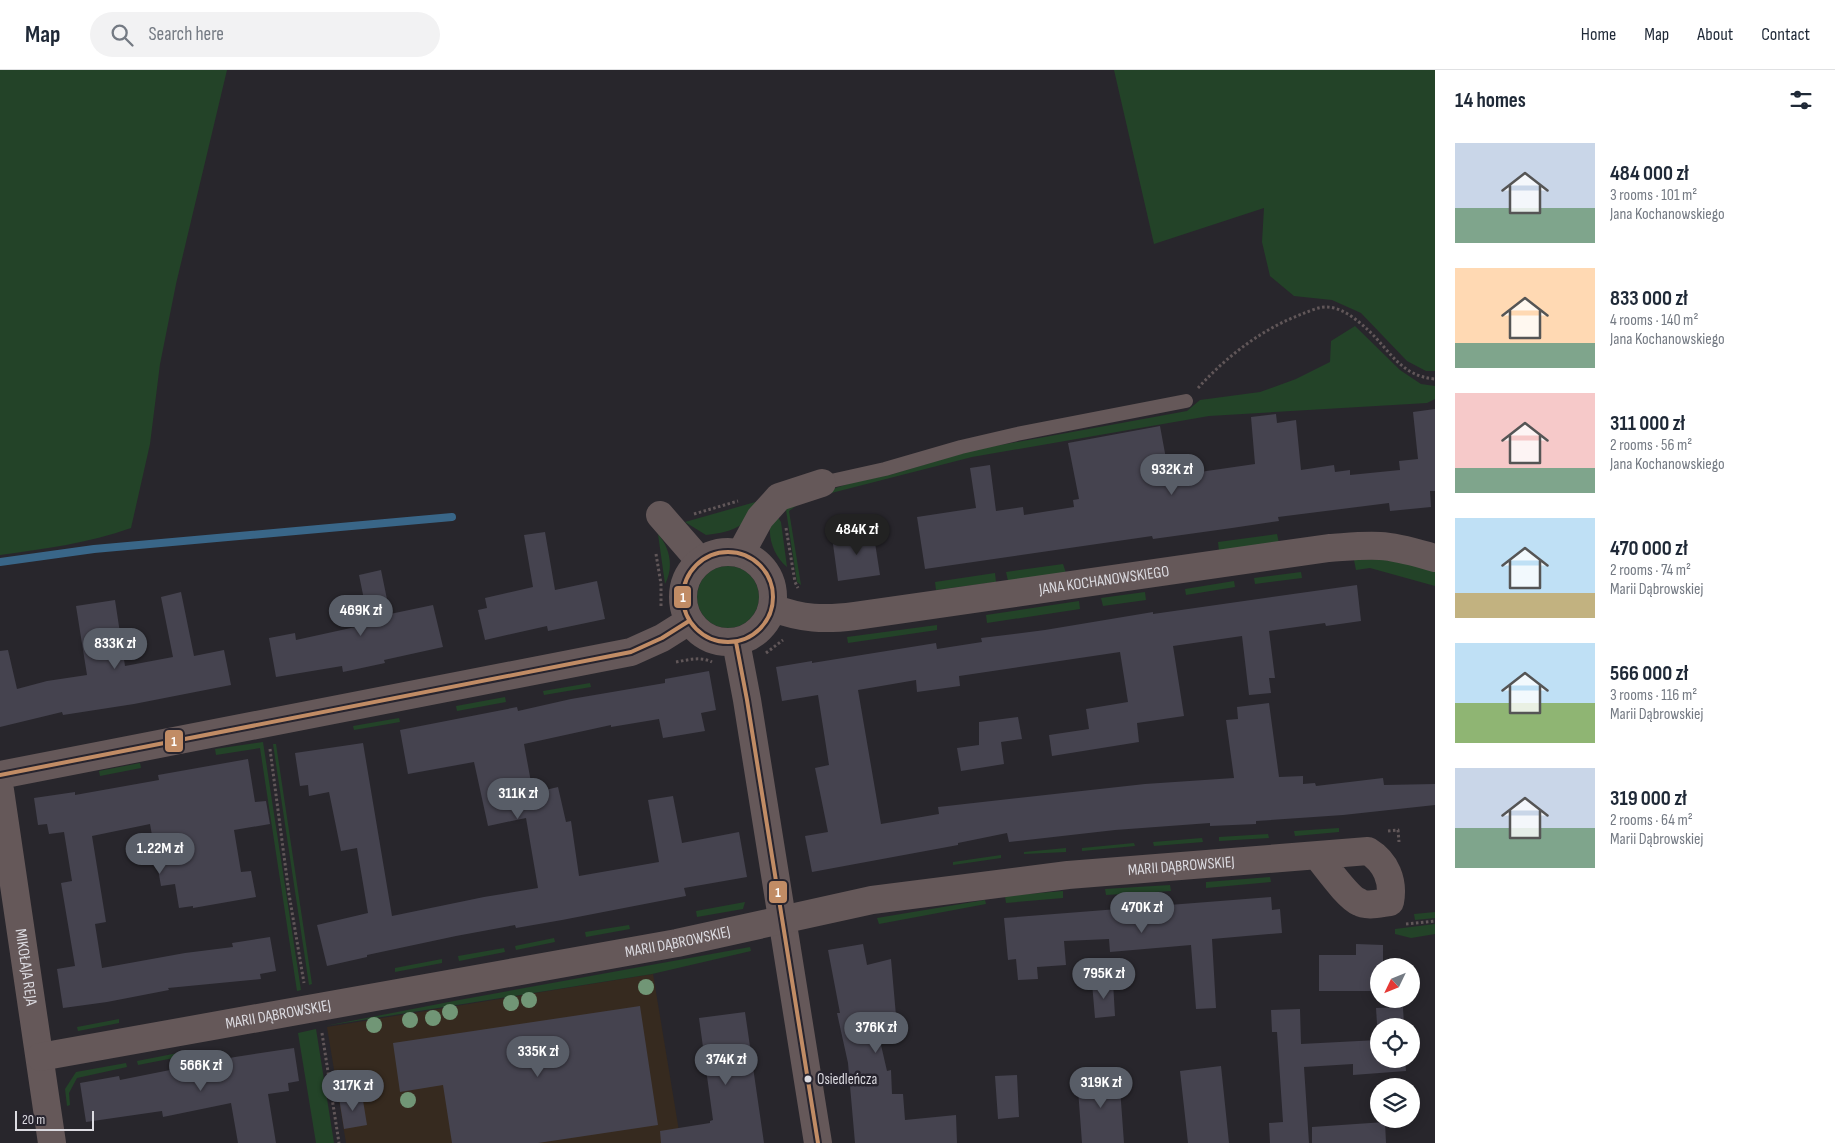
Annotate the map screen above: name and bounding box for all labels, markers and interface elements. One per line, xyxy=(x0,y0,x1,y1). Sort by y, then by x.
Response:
search box xyxy=(90,12,440,57)
text: Map xyxy=(25,20,60,49)
icon: search xyxy=(108,21,136,49)
text: Search here xyxy=(148,23,224,46)
text: Home xyxy=(1581,24,1616,45)
text: Map xyxy=(1644,24,1669,45)
text: About xyxy=(1697,24,1733,45)
text: Contact xyxy=(1761,24,1810,45)
icon: filters xyxy=(1787,86,1815,114)
text: 14 homes xyxy=(1455,88,1526,113)
text: 484 000 zł xyxy=(1610,161,1689,186)
icon: home xyxy=(1495,163,1555,223)
text: 3 rooms · 101 m² xyxy=(1610,186,1697,205)
text: Jana Kochanowskiego xyxy=(1610,205,1725,224)
text: 833 000 zł xyxy=(1610,286,1688,311)
icon: home xyxy=(1495,288,1555,348)
text: 4 rooms · 140 m² xyxy=(1610,311,1698,330)
text: Jana Kochanowskiego xyxy=(1610,330,1725,349)
text: 311 000 zł xyxy=(1610,411,1685,436)
icon: home xyxy=(1495,413,1555,473)
text: 2 rooms · 56 m² xyxy=(1610,436,1692,455)
pin: 932K zł xyxy=(1126,454,1218,496)
text: Jana Kochanowskiego xyxy=(1610,455,1725,474)
text: 932K zł xyxy=(1151,460,1193,479)
pin: 484K zł xyxy=(811,514,903,556)
text: 484K zł xyxy=(836,520,878,539)
text: 470 000 zł xyxy=(1610,536,1688,561)
icon: home xyxy=(1495,538,1555,598)
text: 2 rooms · 74 m² xyxy=(1610,561,1691,580)
street label: JANA KOCHANOWSKIEGO xyxy=(1037,562,1171,599)
text: Marii Dąbrowskiej xyxy=(1610,580,1703,599)
line badge: 1 xyxy=(673,585,692,609)
text: 1 xyxy=(680,589,686,606)
pin: 469K zł xyxy=(315,594,407,637)
text: 469K zł xyxy=(340,601,382,620)
pin: 833K zł xyxy=(69,628,161,670)
text: 833K zł xyxy=(94,634,136,653)
text: 566 000 zł xyxy=(1610,661,1688,686)
icon: home xyxy=(1495,663,1555,723)
text: 3 rooms · 116 m² xyxy=(1610,686,1697,705)
text: Marii Dąbrowskiej xyxy=(1610,705,1703,724)
line badge: 1 xyxy=(164,729,184,753)
text: 1 xyxy=(171,733,177,750)
pin: 311K zł xyxy=(472,778,564,820)
text: 311K zł xyxy=(498,784,538,803)
text: 319 000 zł xyxy=(1610,786,1687,811)
icon: home xyxy=(1495,788,1555,848)
text: 2 rooms · 64 m² xyxy=(1610,811,1693,830)
text: Marii Dąbrowskiej xyxy=(1610,830,1703,849)
pin: 1.22M zł xyxy=(108,832,212,875)
text: 1.22M zł xyxy=(137,839,183,858)
street label: MARII DĄBROWSKIEJ xyxy=(1127,852,1235,880)
line badge: 1 xyxy=(768,880,788,904)
text: 1 xyxy=(775,884,781,901)
pin: 470K zł xyxy=(1096,892,1188,934)
text: 470K zł xyxy=(1121,898,1163,917)
street label: MARII DĄBROWSKIEJ xyxy=(624,922,732,962)
street label: MIKOŁAJA REJA xyxy=(11,927,41,1007)
pin: 795K zł xyxy=(1058,958,1150,1000)
north arrow xyxy=(1370,958,1420,1008)
map controls xyxy=(1370,958,1420,1128)
text: 795K zł xyxy=(1083,964,1125,983)
street label: MARII DĄBROWSKIEJ xyxy=(224,996,333,1033)
pin: 376K zł xyxy=(830,1012,922,1054)
text: 376K zł xyxy=(855,1018,897,1037)
button: locate xyxy=(1370,1018,1420,1068)
pin: 335K zł xyxy=(492,1036,584,1078)
text: 335K zł xyxy=(517,1042,559,1061)
pin: 374K zł xyxy=(680,1044,772,1086)
pin: 566K zł xyxy=(155,1050,247,1092)
text: 374K zł xyxy=(706,1050,746,1069)
text: 566K zł xyxy=(180,1056,222,1075)
pin: 319K zł xyxy=(1055,1066,1147,1109)
pin: 317K zł xyxy=(307,1070,399,1112)
place label: Osiedleńcza xyxy=(817,1070,877,1089)
text: 319K zł xyxy=(1081,1073,1121,1092)
marker: Osiedleńcza xyxy=(803,1074,813,1084)
text: 317K zł xyxy=(333,1076,373,1095)
button: layers xyxy=(1370,1078,1420,1128)
scale bar xyxy=(15,1108,94,1131)
text: 20 m xyxy=(22,1111,45,1128)

